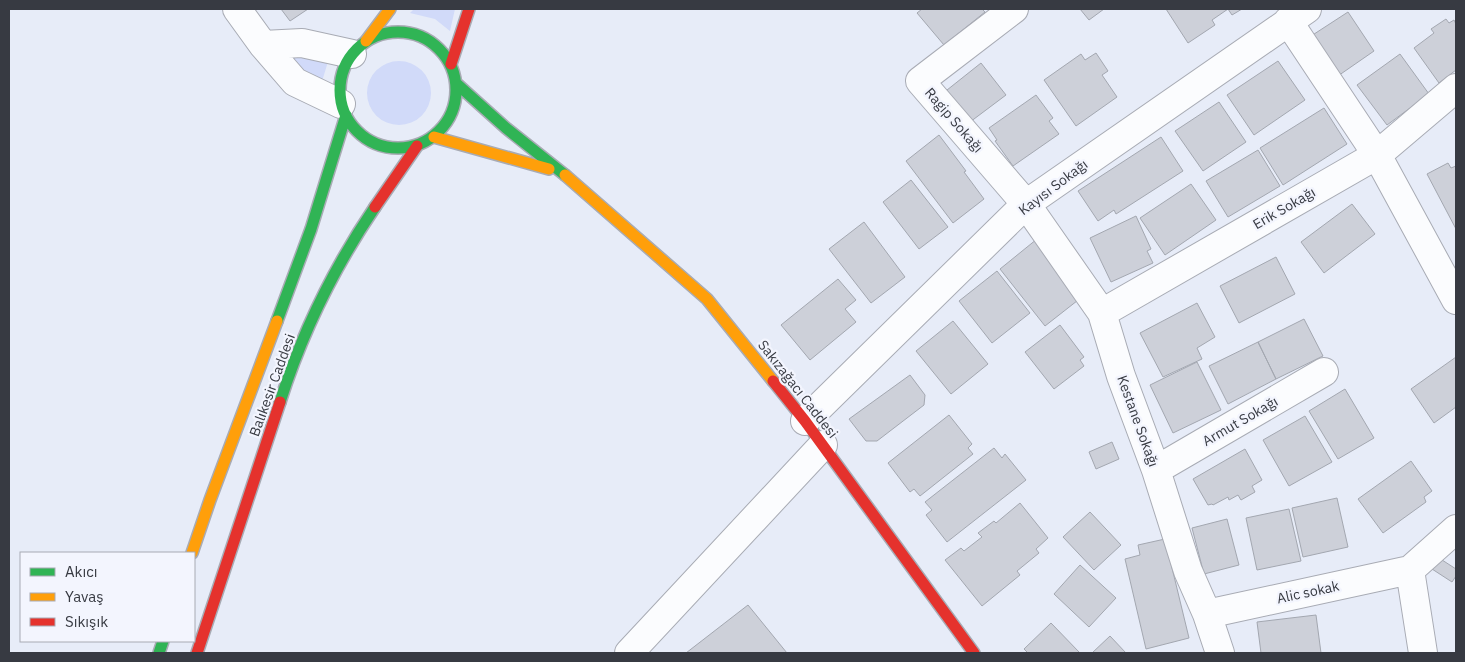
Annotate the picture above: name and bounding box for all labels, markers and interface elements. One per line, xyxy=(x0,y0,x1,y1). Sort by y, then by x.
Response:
street label: Ragip Sokağı xyxy=(921,84,987,156)
street label: Kayısı Sokağı xyxy=(1015,155,1091,219)
street label: Erik Sokağı xyxy=(1250,183,1318,233)
street label: Balıkesir Caddesi xyxy=(245,331,299,439)
street label: Sakızağacı Caddesi xyxy=(754,336,842,442)
street label: Kestane Sokağı xyxy=(1113,373,1163,469)
street label: Armut Sokağı xyxy=(1199,392,1281,450)
legend xyxy=(20,552,195,642)
text: Akıcı xyxy=(65,562,98,581)
street label: Alic sokak xyxy=(1275,576,1342,607)
text: Yavaş xyxy=(65,587,104,606)
text: Sıkışık xyxy=(65,612,108,631)

